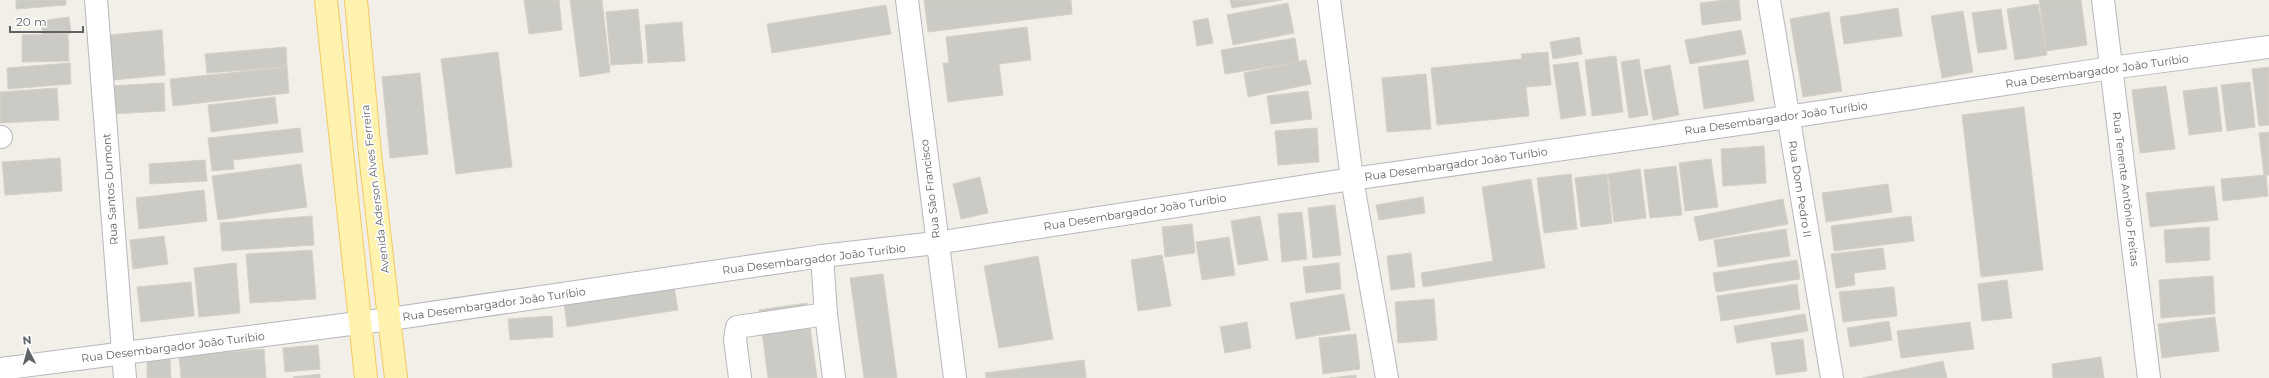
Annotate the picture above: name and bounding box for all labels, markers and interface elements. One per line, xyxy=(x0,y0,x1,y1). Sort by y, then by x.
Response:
scale bar xyxy=(10,8,83,34)
text: 20 m xyxy=(16,14,47,29)
street label: Rua Desembargador João Turíbio xyxy=(2005,51,2190,91)
street label: Rua Desembargador João Turíbio xyxy=(1684,98,1869,138)
street label: Avenida Aderson Alves Ferreira xyxy=(358,104,392,274)
street label: Rua Tenente Antônio Freitas xyxy=(2110,111,2143,268)
street label: Rua Santos Dumont xyxy=(99,132,121,245)
street label: Rua São Francisco xyxy=(917,138,943,239)
street label: Rua Dom Pedro II xyxy=(1785,140,1815,238)
street label: Rua Desembargador João Turíbio xyxy=(1364,144,1549,184)
street label: Rua Desembargador João Turíbio xyxy=(1043,191,1227,233)
street label: Rua Desembargador João Turíbio xyxy=(721,241,907,277)
street label: Rua Desembargador João Turíbio xyxy=(402,284,587,324)
street label: Rua Desembargador João Turíbio xyxy=(80,329,266,365)
north arrow xyxy=(8,330,48,370)
text: N xyxy=(22,333,32,347)

